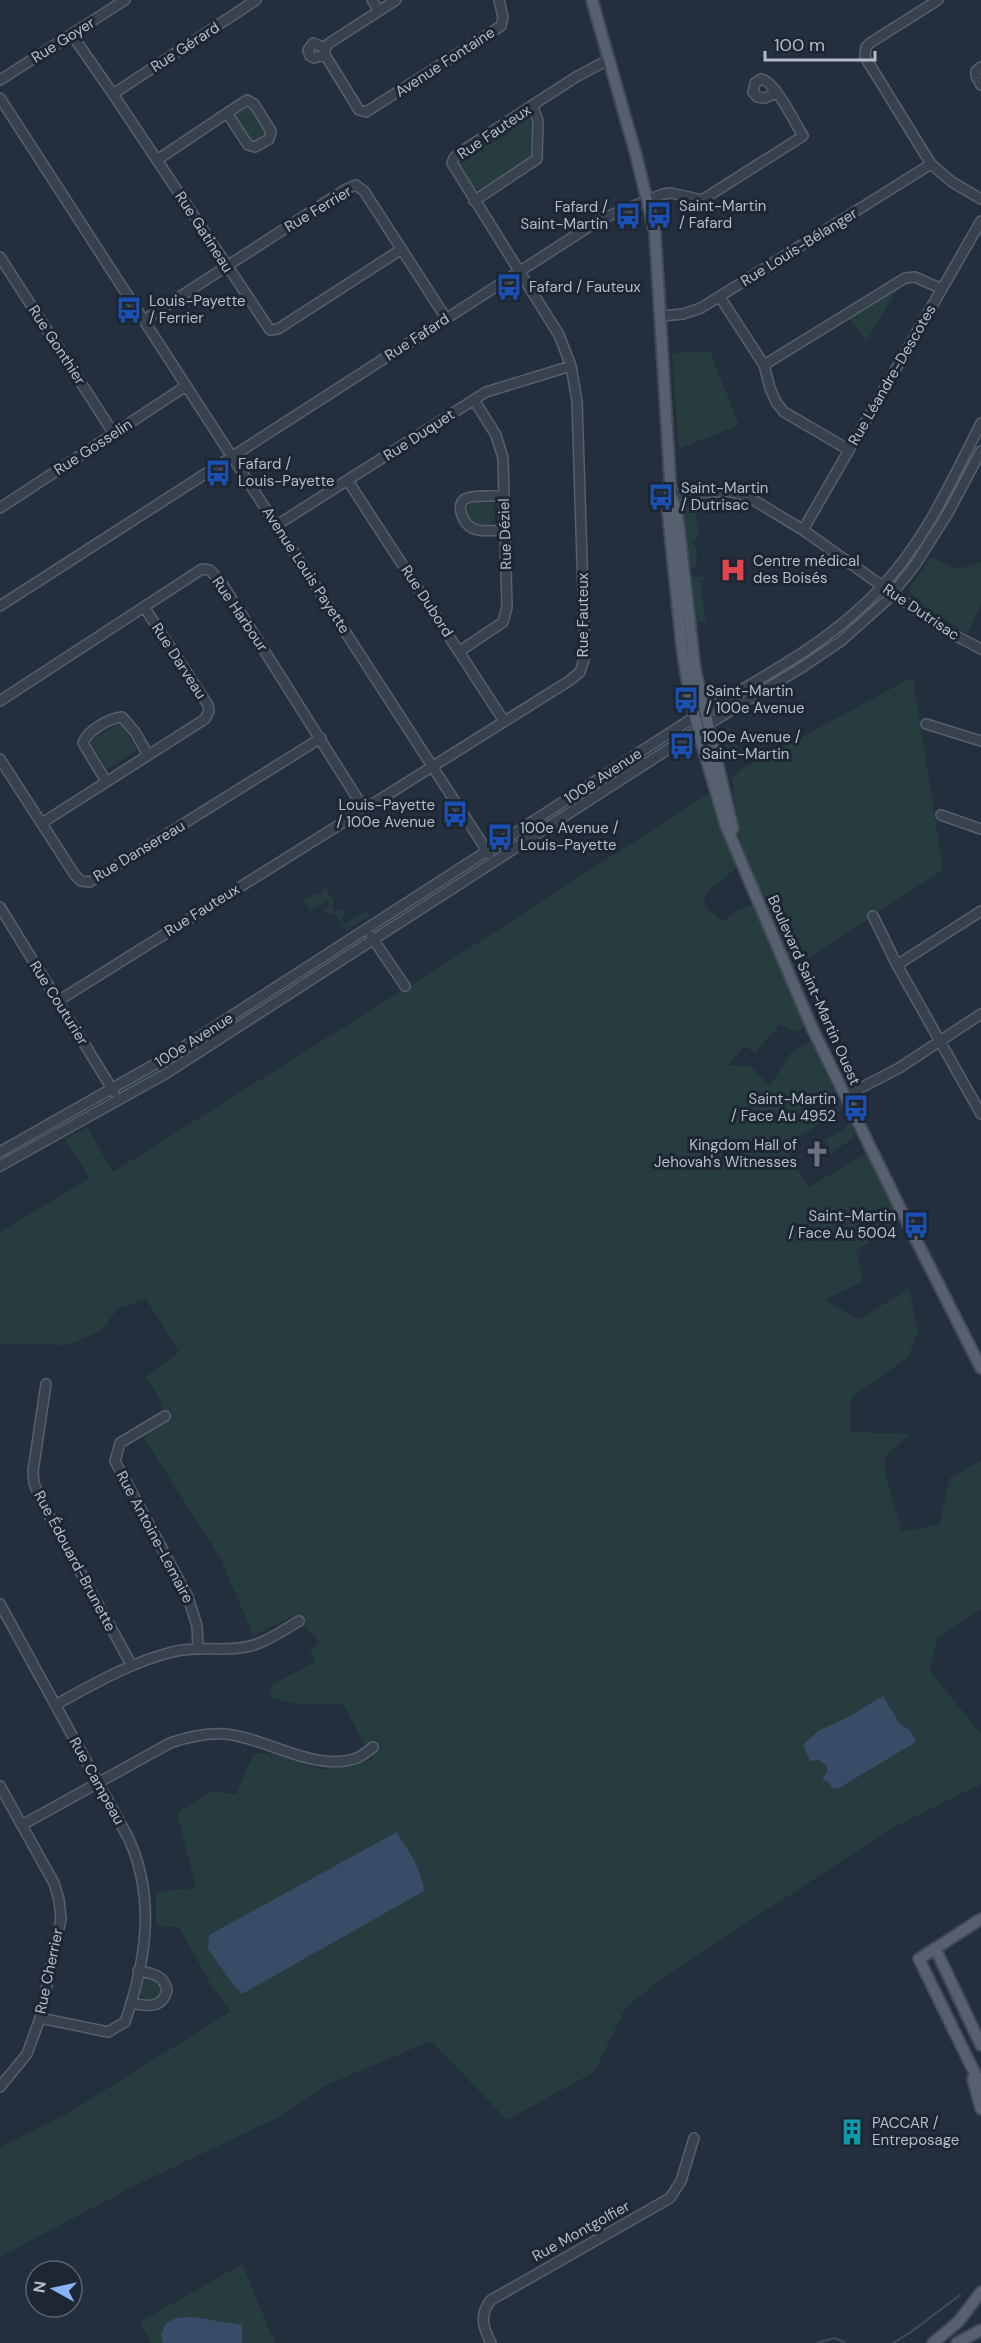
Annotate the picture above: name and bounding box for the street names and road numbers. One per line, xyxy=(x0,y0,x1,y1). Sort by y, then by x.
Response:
street label: Rue Goyer xyxy=(27,12,99,67)
street label: Rue Gérard xyxy=(147,17,223,77)
street label: Avenue Fontaine xyxy=(391,22,499,102)
street label: Rue Fauteux xyxy=(453,100,535,164)
street label: Rue Ferrier xyxy=(281,181,356,237)
street label: Rue Gatineau xyxy=(170,188,238,276)
street label: Rue Louis-Bélanger xyxy=(737,203,862,291)
street label: Rue Gonthier xyxy=(24,301,90,389)
street label: Rue Léandre-Descotes xyxy=(843,301,941,449)
street label: Rue Fafard xyxy=(381,309,453,365)
street label: Rue Duquet xyxy=(380,404,459,465)
street label: Rue Gosselin xyxy=(50,414,136,480)
street label: Rue Déziel xyxy=(494,498,516,570)
street label: Avenue Louis Payette xyxy=(257,503,355,637)
street label: Rue Dubord xyxy=(396,561,458,641)
street label: Rue Fauteux xyxy=(573,572,593,657)
street label: Rue Harbour xyxy=(208,573,273,656)
street label: Rue Dutrisac xyxy=(879,579,963,645)
street label: Rue Darveau xyxy=(147,619,211,703)
street label: 100e Avenue xyxy=(560,743,646,809)
street label: Rue Dansereau xyxy=(89,816,189,886)
street label: Rue Fauteux xyxy=(161,879,244,941)
street label: Boulevard Saint-Martin Ouest xyxy=(763,892,865,1088)
street label: Rue Couturier xyxy=(25,957,93,1049)
street label: 100e Avenue xyxy=(151,1008,237,1072)
street label: Rue Antoine-Lemaire xyxy=(112,1467,198,1607)
street label: Rue Édouard-Brunette xyxy=(29,1487,121,1635)
street label: Rue Campeau xyxy=(65,1734,129,1828)
street label: Rue Cherrier xyxy=(30,1926,68,2015)
street label: Rue Montgolfier xyxy=(529,2196,634,2266)

